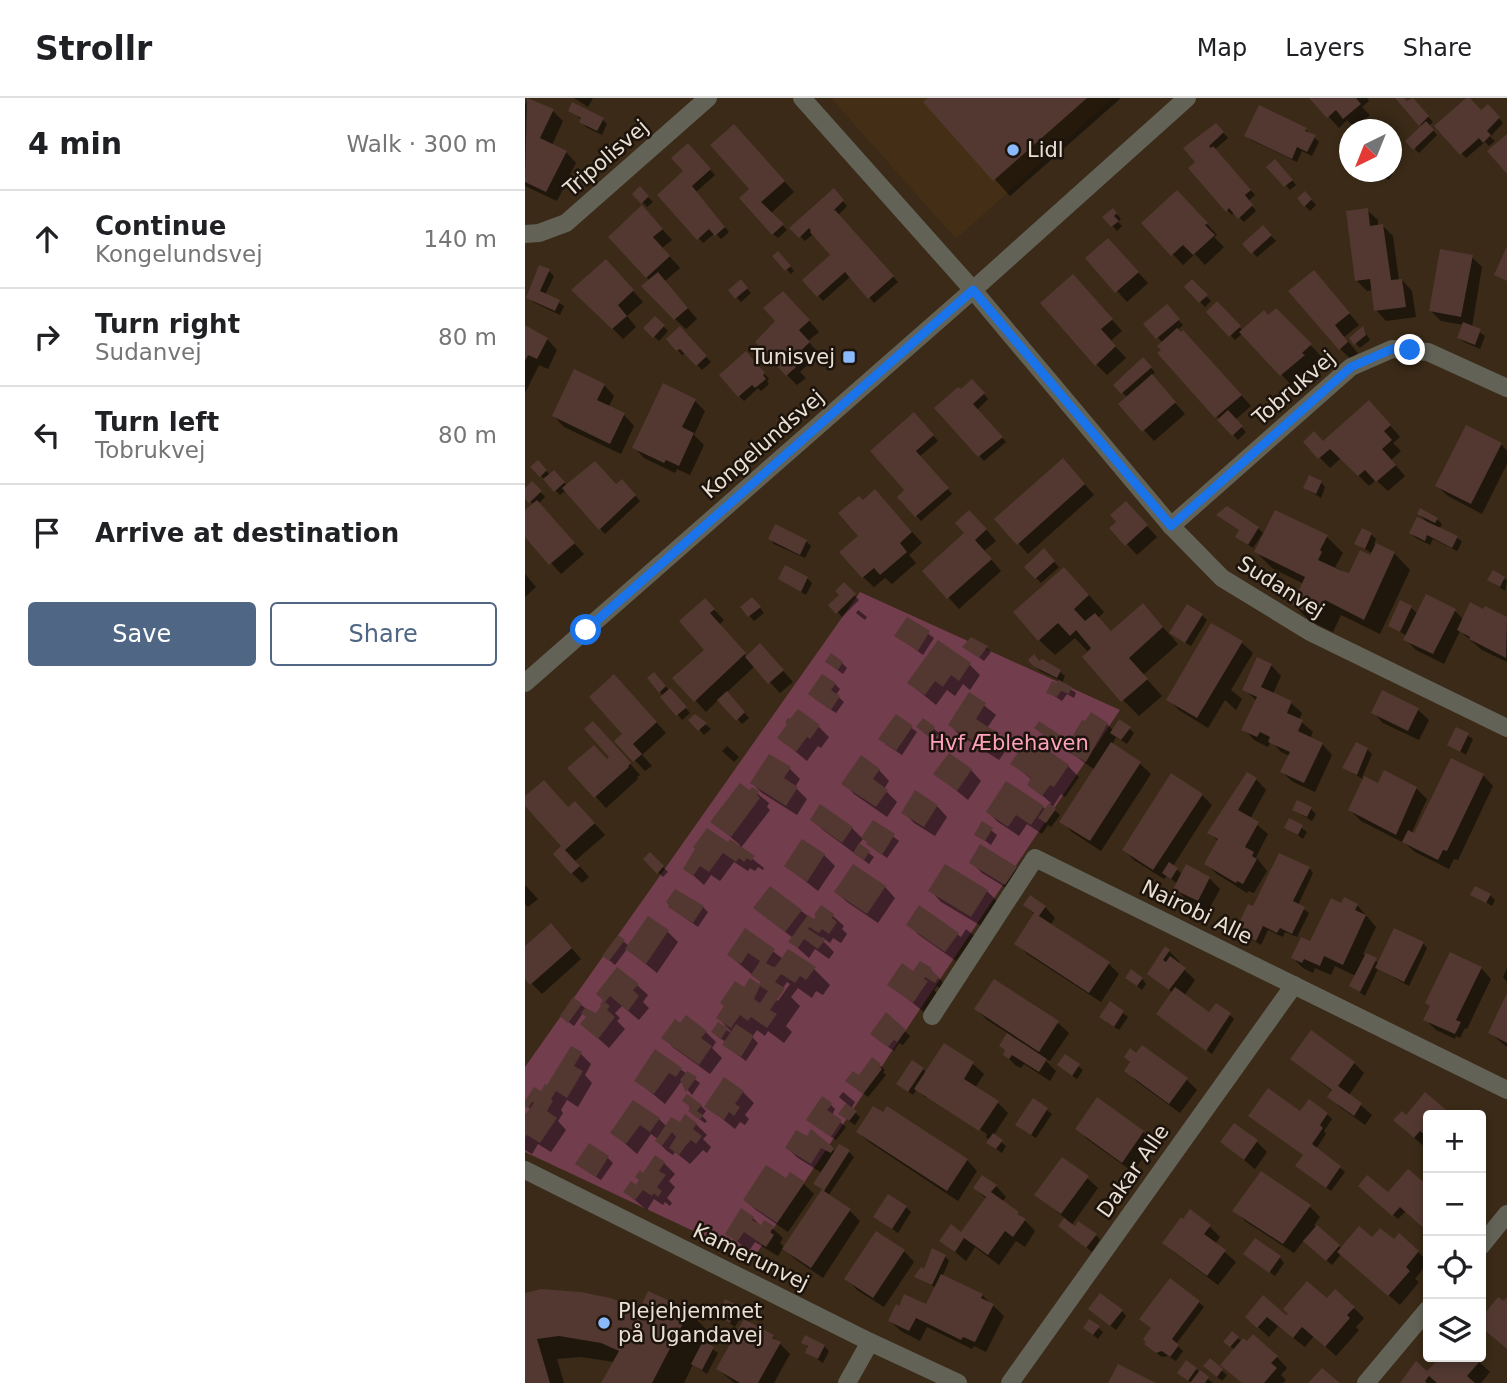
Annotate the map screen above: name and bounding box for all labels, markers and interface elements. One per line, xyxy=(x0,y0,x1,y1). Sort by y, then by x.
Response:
text: Strollr xyxy=(35,29,152,68)
text: Map xyxy=(1197,34,1247,62)
text: Layers xyxy=(1285,34,1365,62)
text: Share xyxy=(1403,34,1472,62)
street label: Tripolisvej xyxy=(558,115,653,202)
north arrow xyxy=(1339,119,1402,182)
text: 4 min xyxy=(28,126,122,161)
text: Walk · 300 m xyxy=(346,131,497,157)
place label: Lidl xyxy=(1027,138,1064,162)
marker: Lidl xyxy=(1005,142,1021,158)
text: Continue xyxy=(95,211,226,241)
icon: ahead xyxy=(28,220,66,258)
text: 140 m xyxy=(423,226,497,252)
text: Kongelundsvej xyxy=(95,241,263,267)
text: Turn right xyxy=(95,309,240,339)
icon: right xyxy=(28,318,66,356)
text: 80 m xyxy=(438,324,497,350)
route end xyxy=(1394,334,1425,365)
text: Sudanvej xyxy=(95,339,202,365)
place label: Tunisvej xyxy=(750,345,835,369)
street label: Tobrukvej xyxy=(1247,346,1340,431)
marker: Tunisvej xyxy=(841,349,857,365)
street label: Kongelundsvej xyxy=(697,385,829,503)
text: Turn left xyxy=(95,407,219,437)
icon: left xyxy=(28,416,66,454)
text: 80 m xyxy=(438,422,497,448)
text: Tobrukvej xyxy=(95,437,205,463)
icon: arrive xyxy=(28,514,66,552)
text: Arrive at destination xyxy=(95,518,399,548)
street label: Sudanvej xyxy=(1233,551,1329,623)
button: Save xyxy=(28,602,256,666)
button: Share xyxy=(270,602,497,666)
route start xyxy=(570,614,601,645)
park label: Hvf Æblehaven xyxy=(929,731,1089,755)
street label: Nairobi Alle xyxy=(1138,875,1256,949)
map controls xyxy=(1423,1110,1486,1362)
button: + xyxy=(1423,1110,1486,1173)
street label: Dakar Alle xyxy=(1092,1120,1174,1222)
button: − xyxy=(1423,1173,1486,1236)
street label: Kamerunvej xyxy=(689,1219,813,1295)
button: locate xyxy=(1423,1236,1486,1299)
place label: Plejehjemmet på Ugandavej xyxy=(618,1299,763,1347)
button: layers xyxy=(1423,1299,1486,1362)
marker: Plejehjemmet på Ugandavej xyxy=(596,1315,612,1331)

